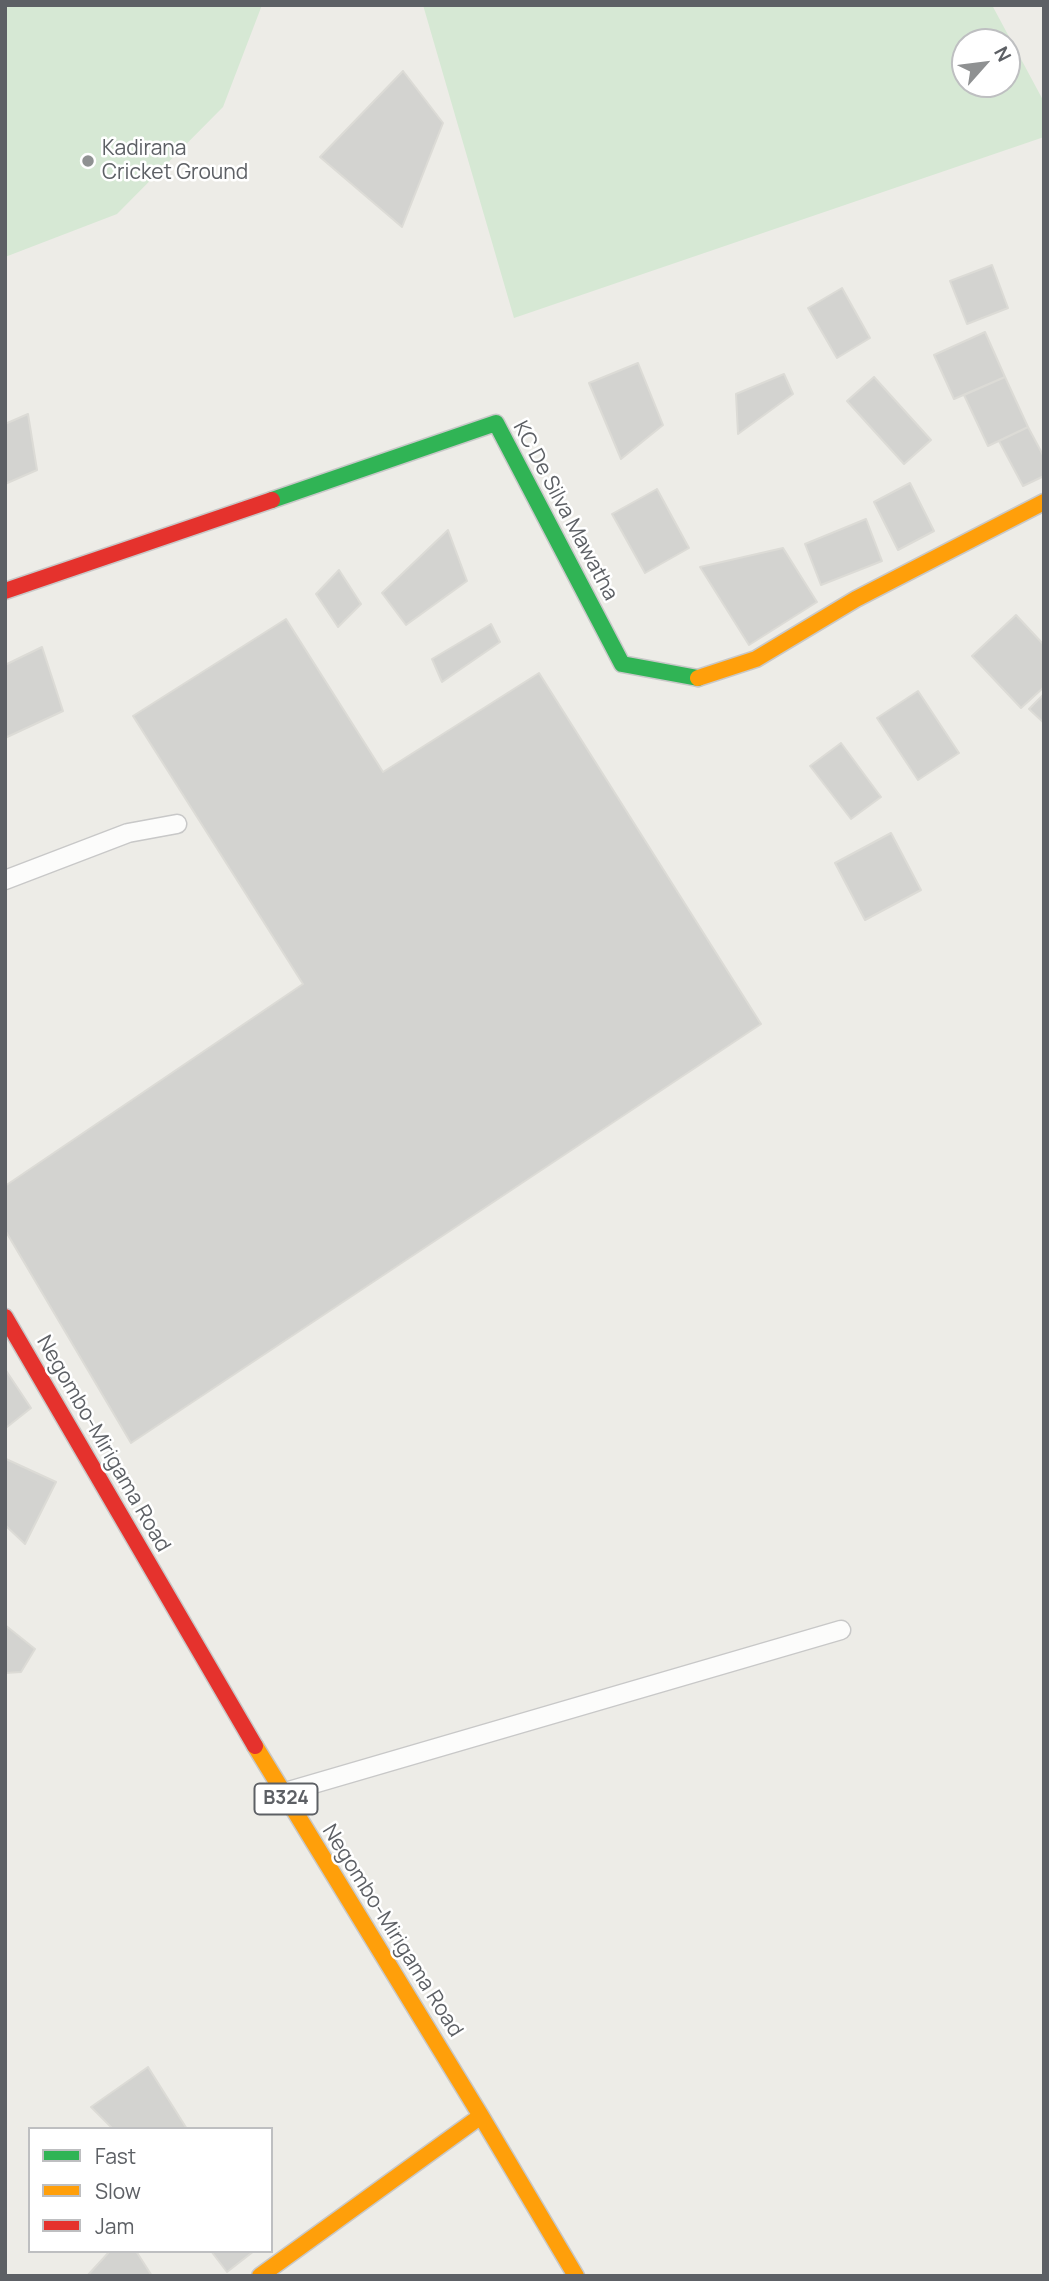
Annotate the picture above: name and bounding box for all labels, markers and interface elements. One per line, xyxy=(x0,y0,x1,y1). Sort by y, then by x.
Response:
north arrow xyxy=(951,28,1021,98)
text: N xyxy=(988,42,1017,66)
place label: Kadirana Cricket Ground xyxy=(102,136,248,186)
marker: Kadirana Cricket Ground xyxy=(80,153,96,169)
street label: KC De Silva Mawatha xyxy=(507,417,623,605)
street label: Negombo-Mirigama Road xyxy=(31,1331,175,1557)
road number: B324 xyxy=(254,1784,318,1814)
street label: Negombo-Mirigama Road xyxy=(316,1820,468,2042)
legend xyxy=(28,2127,273,2253)
text: Fast xyxy=(95,2142,136,2170)
text: Slow xyxy=(95,2177,141,2205)
text: Jam xyxy=(95,2212,134,2240)

